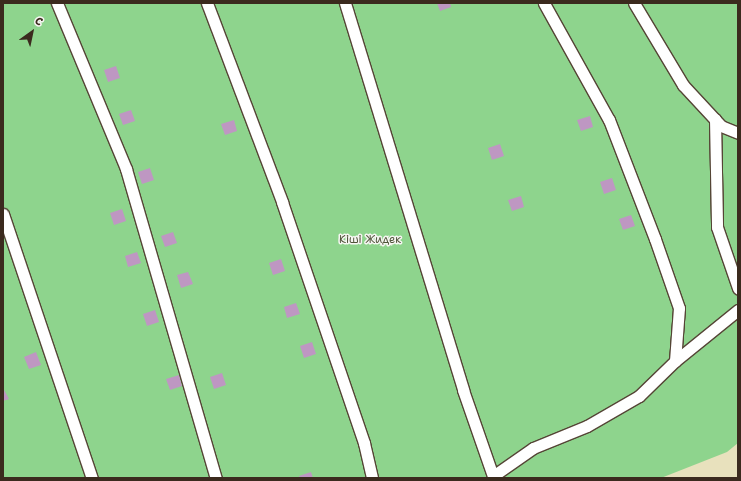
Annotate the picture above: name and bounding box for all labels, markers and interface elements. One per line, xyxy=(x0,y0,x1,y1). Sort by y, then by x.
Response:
north arrow xyxy=(12,12,52,52)
text: С xyxy=(32,13,46,30)
park label: Кіші Жидек xyxy=(339,233,401,247)

